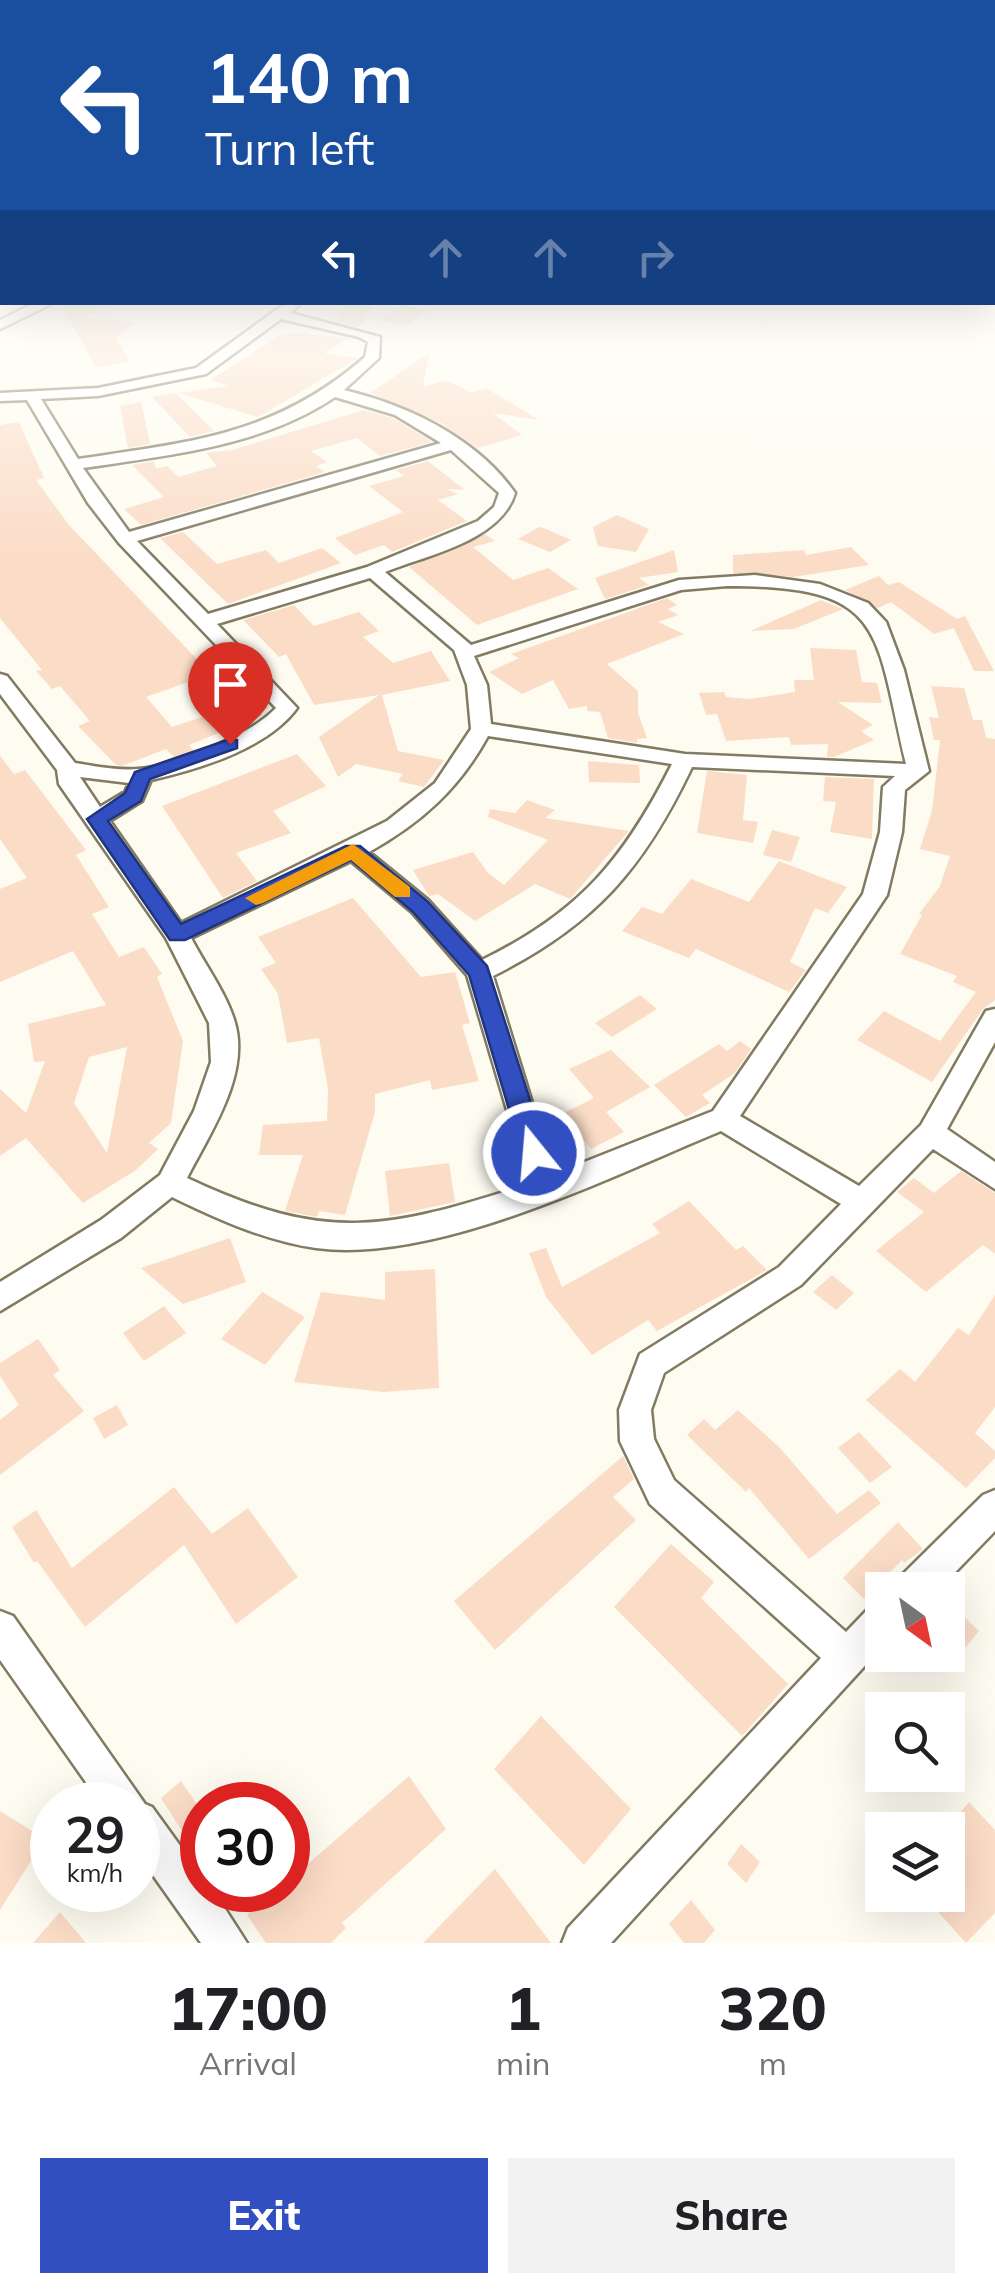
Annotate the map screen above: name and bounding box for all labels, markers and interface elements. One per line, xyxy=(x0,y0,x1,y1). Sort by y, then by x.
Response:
text: 140 m xyxy=(205,33,413,121)
icon: left xyxy=(40,40,170,170)
text: Turn left xyxy=(205,120,374,176)
icon: left xyxy=(313,230,368,285)
icon: ahead xyxy=(418,230,473,285)
icon: ahead xyxy=(523,230,578,285)
icon: right xyxy=(628,230,683,285)
pin xyxy=(188,642,273,745)
icon: arrive xyxy=(203,657,258,712)
position arrow xyxy=(482,1101,586,1205)
north arrow xyxy=(865,1572,965,1672)
map controls xyxy=(865,1572,965,1912)
button: search xyxy=(865,1692,965,1792)
speed limit sign: 30 xyxy=(180,1782,310,1912)
text: 29 xyxy=(65,1803,125,1866)
button: layers xyxy=(865,1812,965,1912)
text: km/h xyxy=(67,1857,123,1888)
text: 17:00 xyxy=(168,1970,328,2045)
text: 1 xyxy=(505,1970,541,2045)
text: 320 xyxy=(719,1970,827,2045)
text: Arrival xyxy=(199,2043,297,2083)
text: min xyxy=(496,2043,551,2083)
text: m xyxy=(759,2043,787,2083)
button: Exit xyxy=(40,2158,488,2273)
button: Share xyxy=(508,2158,955,2273)

